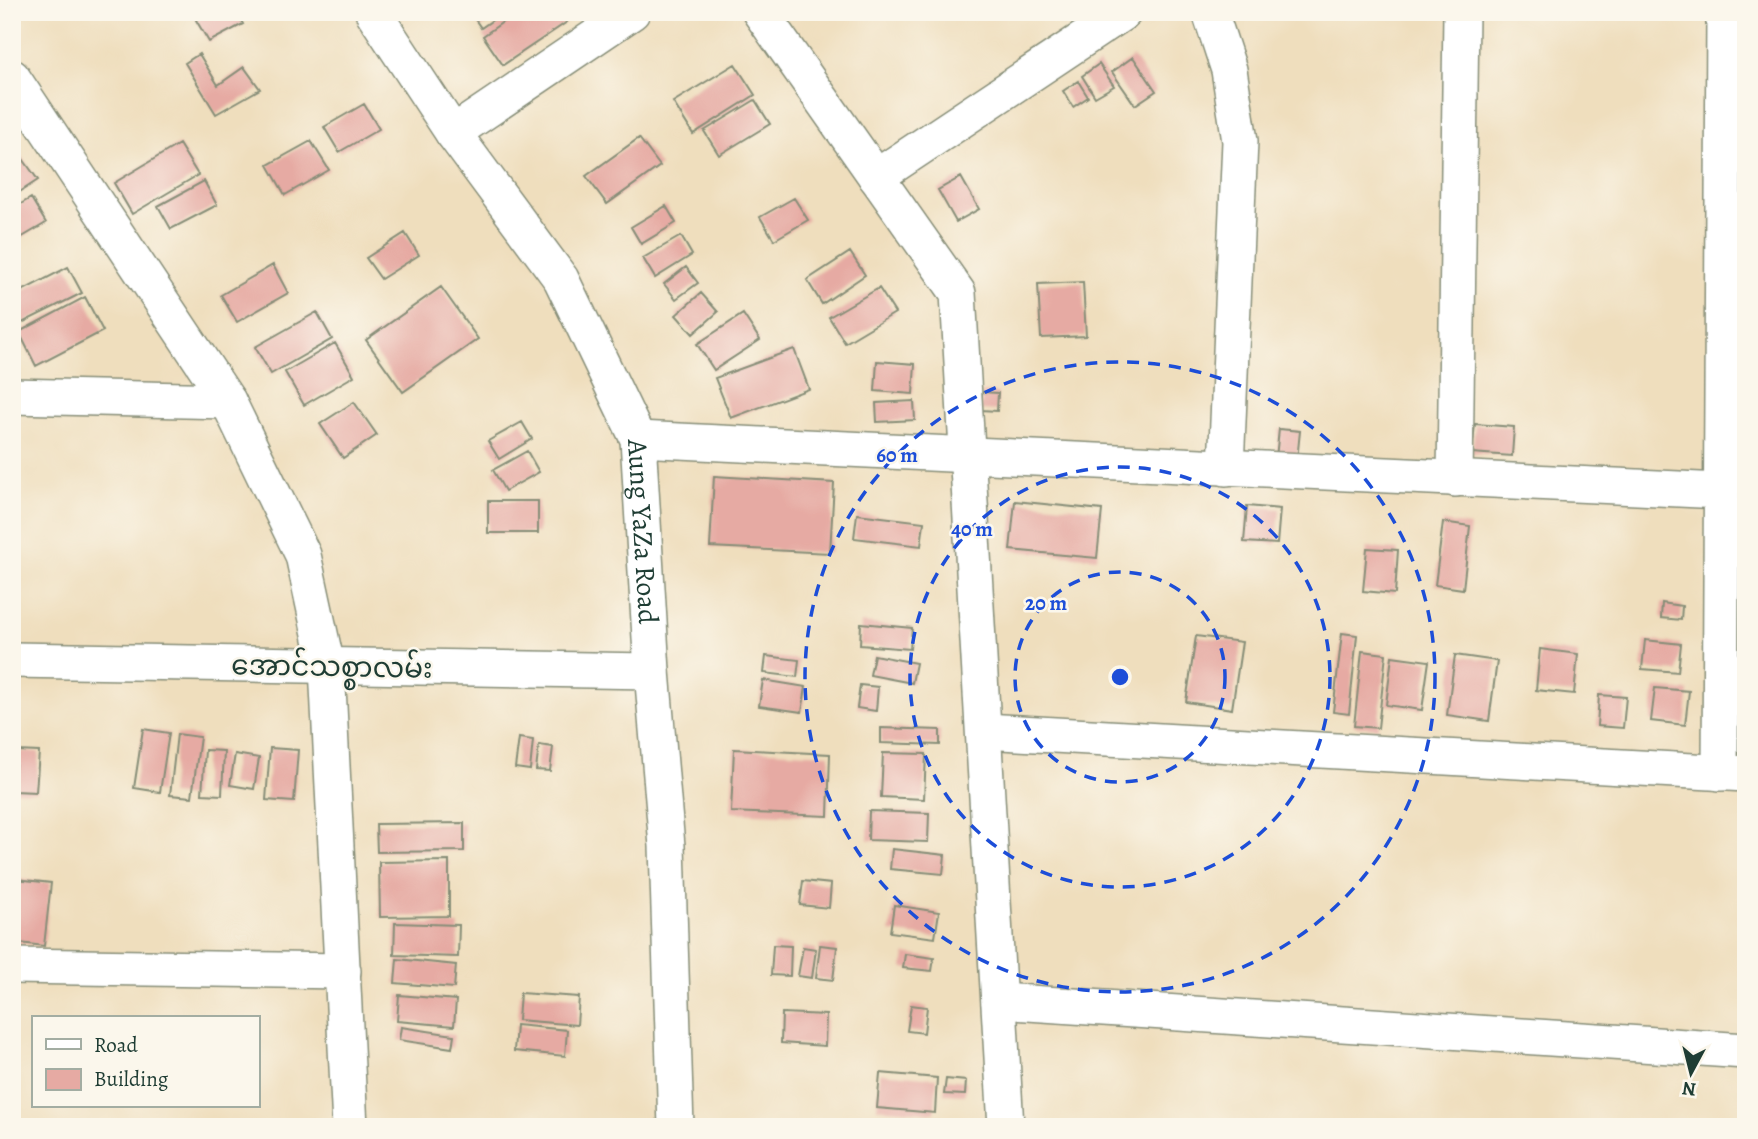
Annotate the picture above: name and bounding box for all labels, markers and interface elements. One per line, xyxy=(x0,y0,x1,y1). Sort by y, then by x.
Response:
street label: Aung YaZa Road xyxy=(618,437,667,626)
text: 60 m xyxy=(876,441,918,469)
text: 40 m xyxy=(951,515,993,543)
text: 20 m xyxy=(1025,589,1067,617)
street label: အောင်သစ္စာလမ်း xyxy=(231,646,433,691)
centre of rings xyxy=(1108,665,1132,689)
legend xyxy=(32,1016,259,1108)
text: Road xyxy=(94,1031,138,1059)
north arrow xyxy=(1656,1038,1726,1108)
text: Building xyxy=(94,1065,169,1093)
text: N xyxy=(1680,1075,1698,1103)

